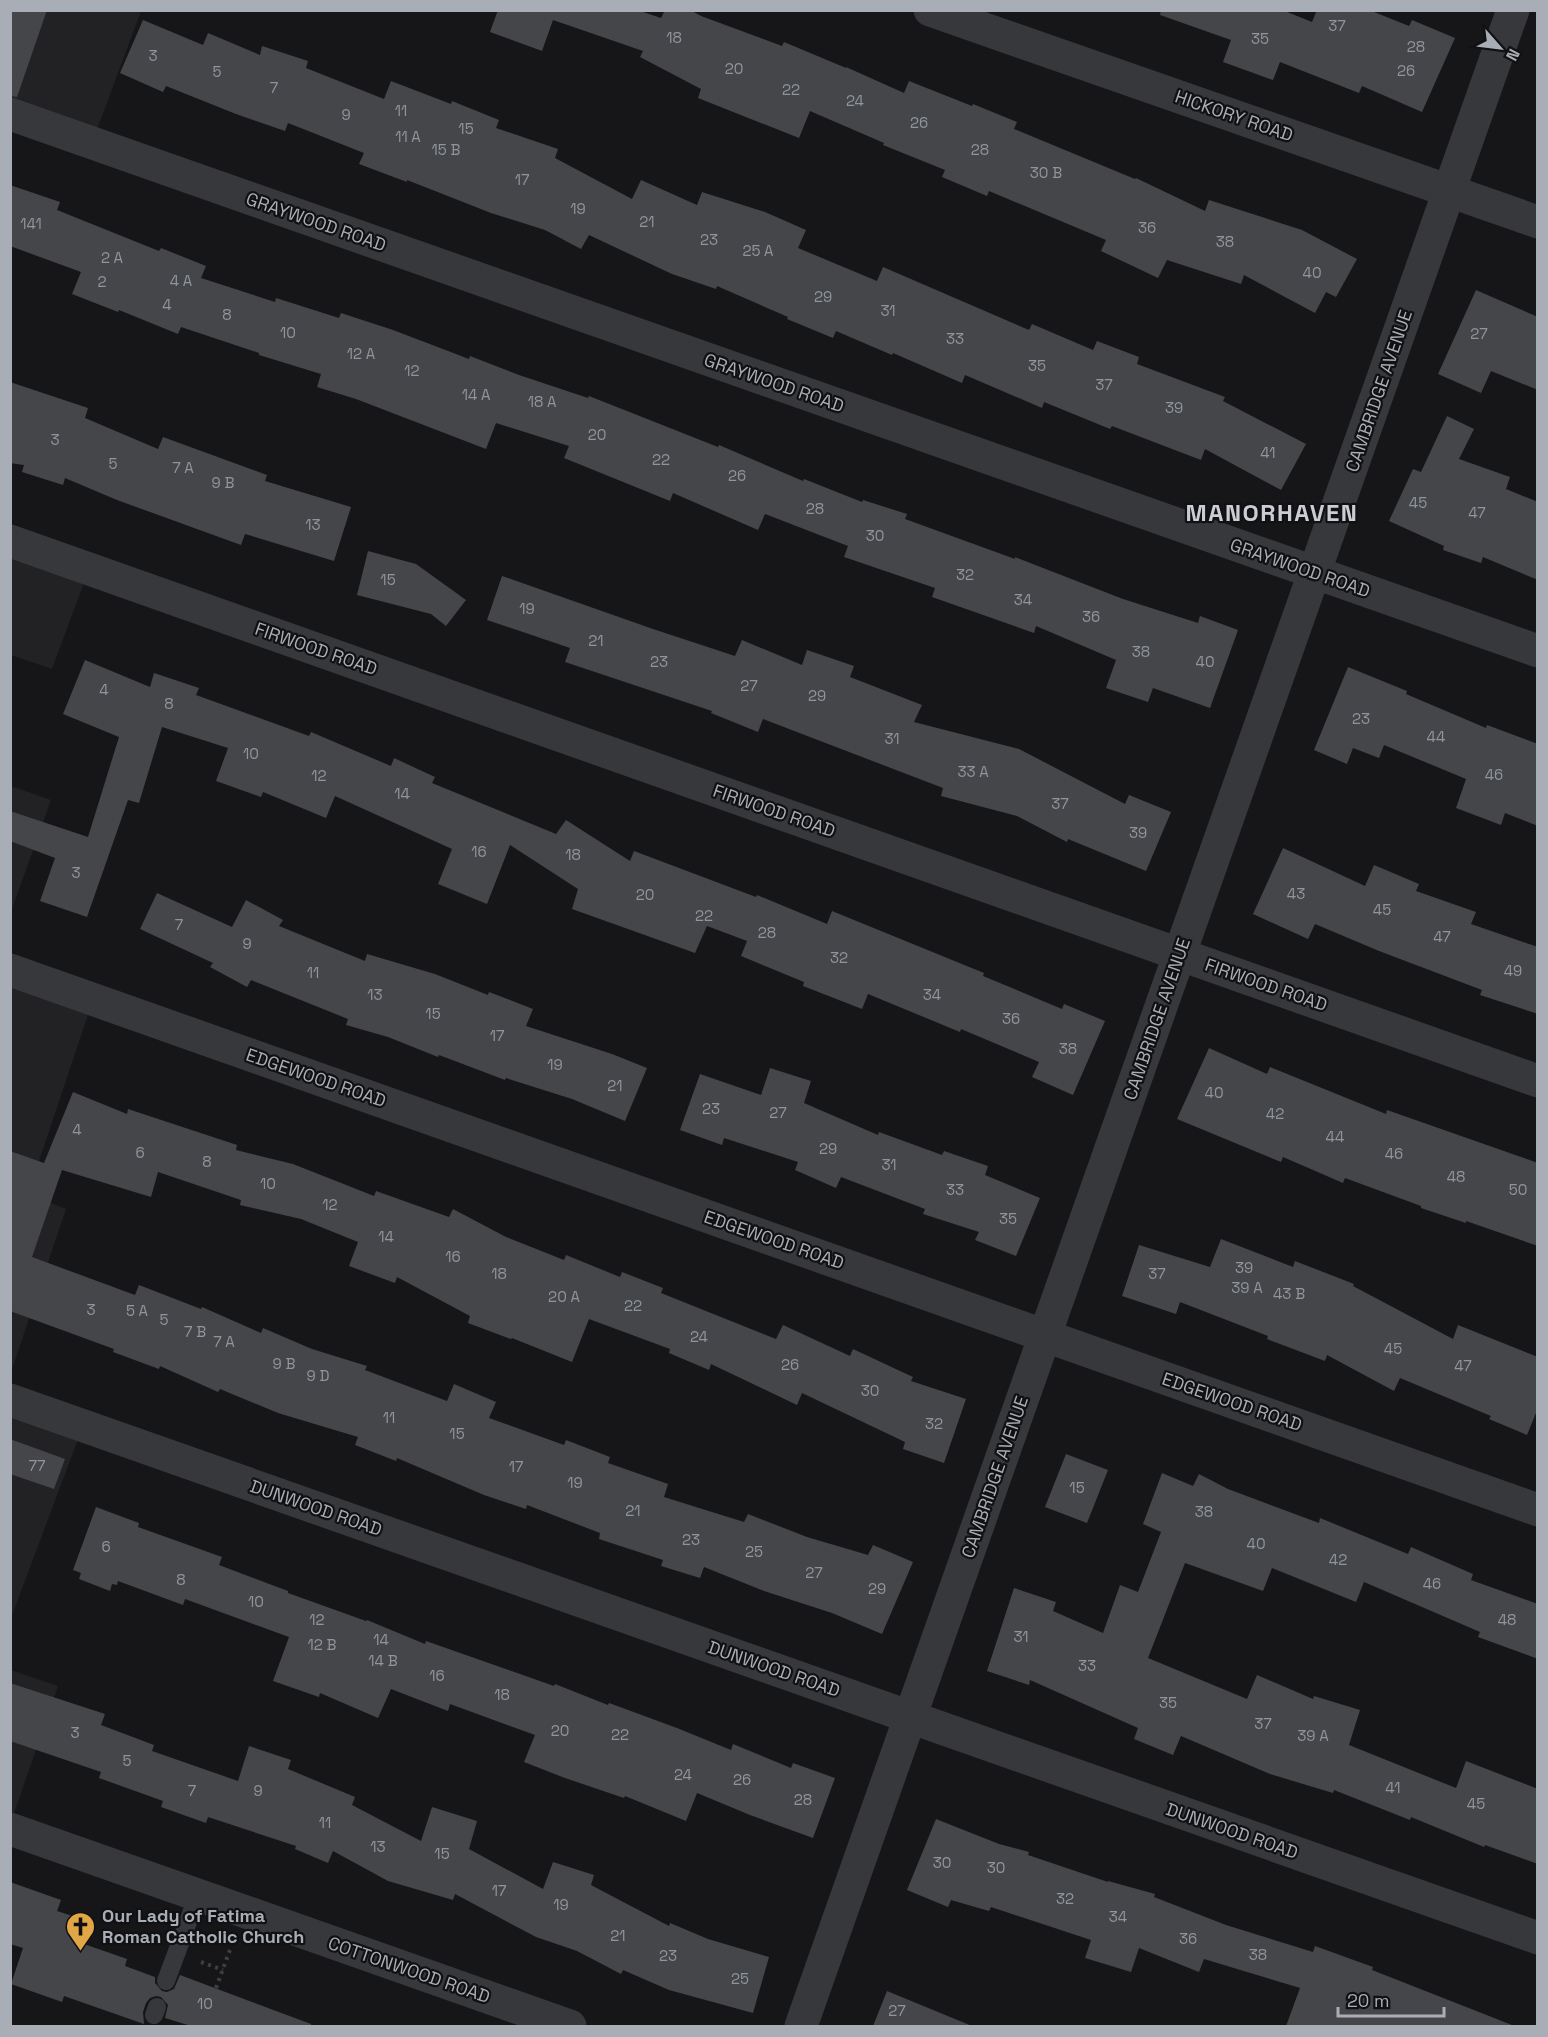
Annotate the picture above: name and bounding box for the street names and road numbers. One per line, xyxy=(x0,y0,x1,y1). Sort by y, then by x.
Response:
street label: HICKORY ROAD xyxy=(1172,85,1296,146)
street label: GRAYWOOD ROAD xyxy=(243,187,389,256)
street label: CAMBRIDGE AVENUE xyxy=(1340,307,1417,475)
street label: GRAYWOOD ROAD xyxy=(701,348,847,417)
street label: GRAYWOOD ROAD xyxy=(1227,533,1373,602)
street label: FIRWOOD ROAD xyxy=(252,617,380,680)
street label: FIRWOOD ROAD xyxy=(710,779,838,842)
street label: CAMBRIDGE AVENUE xyxy=(1118,935,1195,1103)
street label: FIRWOOD ROAD xyxy=(1202,953,1330,1016)
street label: EDGEWOOD ROAD xyxy=(243,1043,389,1112)
street label: EDGEWOOD ROAD xyxy=(701,1205,847,1274)
street label: EDGEWOOD ROAD xyxy=(1159,1367,1305,1436)
street label: CAMBRIDGE AVENUE xyxy=(956,1393,1033,1561)
street label: DUNWOOD ROAD xyxy=(247,1474,385,1541)
street label: DUNWOOD ROAD xyxy=(705,1635,843,1702)
street label: DUNWOOD ROAD xyxy=(1163,1797,1301,1864)
street label: COTTONWOOD ROAD xyxy=(325,1931,493,2008)

